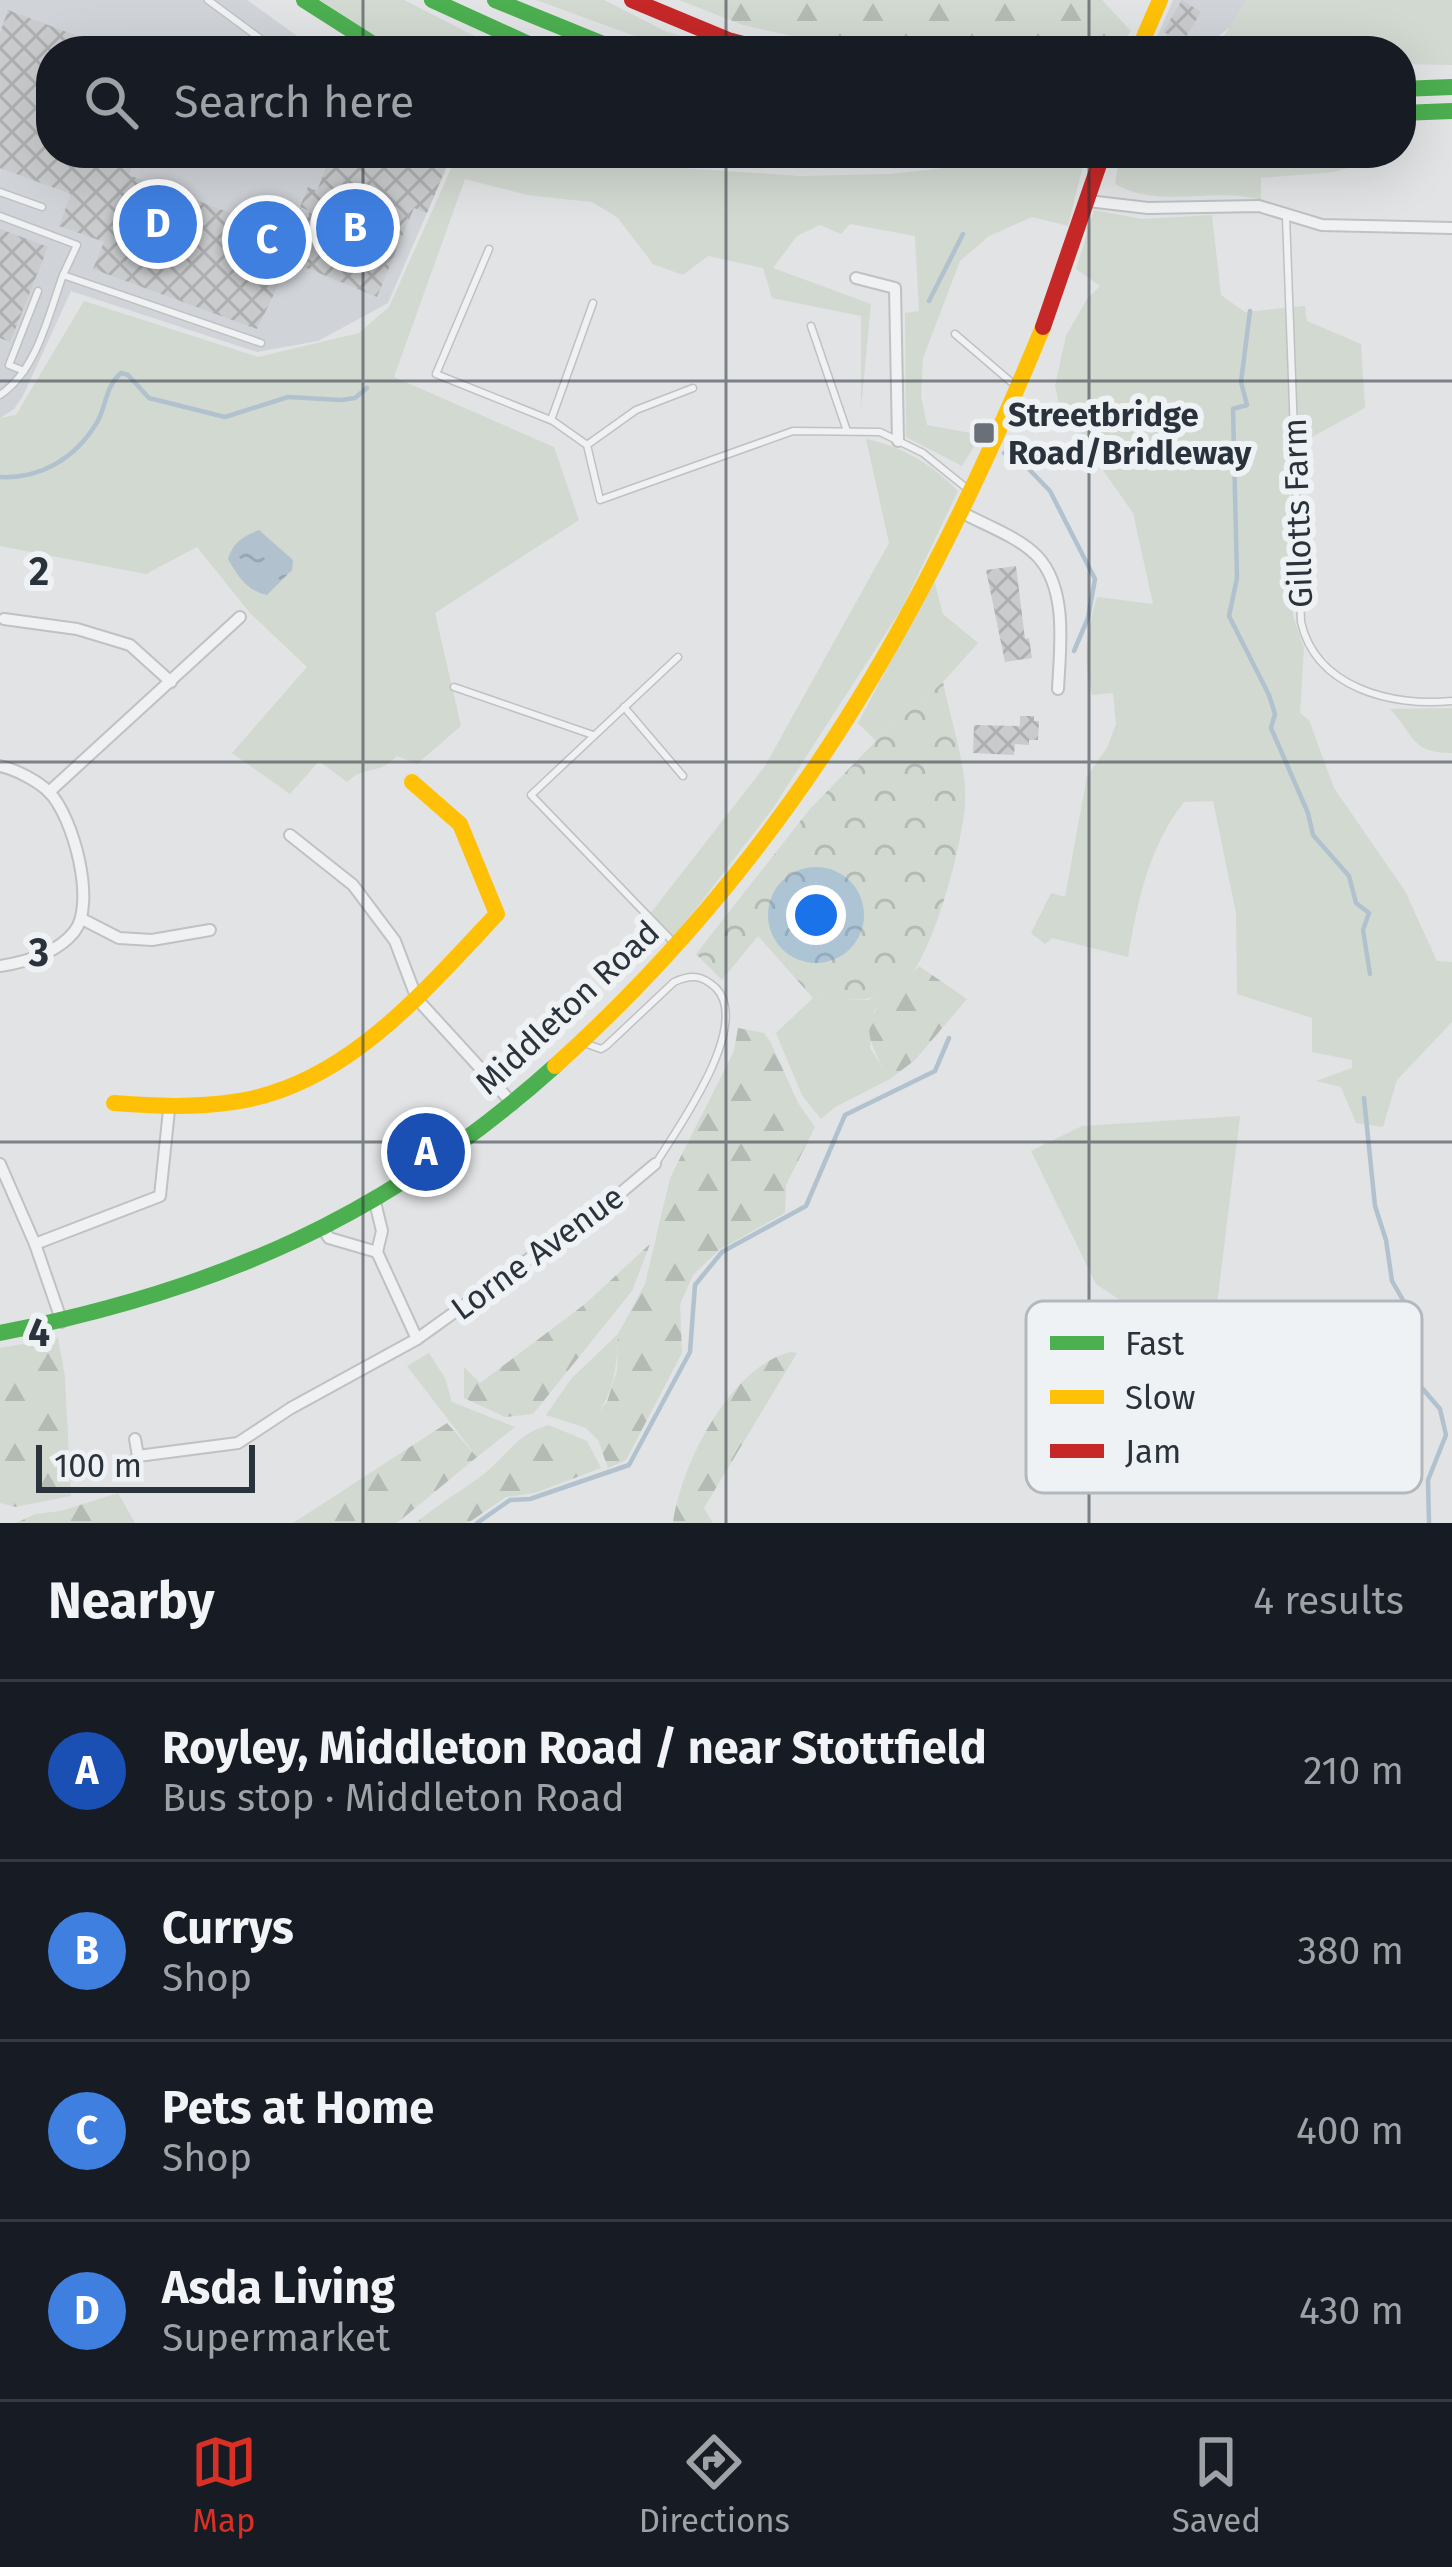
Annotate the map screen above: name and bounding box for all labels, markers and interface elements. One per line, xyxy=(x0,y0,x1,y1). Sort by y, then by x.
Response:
search box xyxy=(36,36,1416,168)
icon: search xyxy=(78,69,144,135)
text: Search here xyxy=(174,75,414,129)
pin: D xyxy=(119,179,197,269)
pin: B xyxy=(316,183,394,273)
pin: C xyxy=(228,195,306,285)
place label: Streetbridge Road/Bridleway xyxy=(1008,395,1252,473)
street label: Gillotts Farm xyxy=(1275,417,1321,608)
marker: Streetbridge Road/Bridleway xyxy=(971,420,997,446)
text: 2 xyxy=(29,549,49,595)
your location xyxy=(786,885,846,945)
street label: Middleton Road xyxy=(467,912,668,1103)
text: 3 xyxy=(28,930,49,976)
pin: A xyxy=(387,1107,465,1197)
street label: Lorne Avenue xyxy=(444,1177,632,1329)
legend xyxy=(1026,1301,1422,1493)
text: 4 xyxy=(28,1310,50,1356)
text: Fast xyxy=(1125,1324,1184,1364)
text: Slow xyxy=(1125,1378,1195,1418)
text: Jam xyxy=(1125,1432,1181,1472)
scale bar xyxy=(36,1439,255,1492)
text: 100 m xyxy=(54,1446,142,1486)
text: Nearby xyxy=(48,1570,214,1632)
text: 4 results xyxy=(1253,1578,1404,1624)
text: Royley, Middleton Road / near Stottfield xyxy=(162,1721,987,1775)
text: A xyxy=(75,1748,99,1794)
text: 210 m xyxy=(1303,1748,1404,1794)
text: Bus stop · Middleton Road xyxy=(162,1775,625,1821)
text: Currys xyxy=(162,1901,294,1955)
text: B xyxy=(75,1928,99,1974)
text: 380 m xyxy=(1298,1928,1404,1974)
text: Shop xyxy=(162,1955,252,2001)
text: Pets at Home xyxy=(162,2081,434,2135)
text: C xyxy=(76,2108,98,2154)
text: 400 m xyxy=(1296,2108,1404,2154)
text: Shop xyxy=(162,2135,252,2181)
text: Asda Living xyxy=(162,2261,395,2315)
text: D xyxy=(74,2288,100,2334)
text: 430 m xyxy=(1299,2288,1404,2334)
text: Supermarket xyxy=(162,2315,390,2361)
tab: Map xyxy=(191,2429,257,2541)
tab: Directions xyxy=(639,2429,790,2541)
tab: Saved xyxy=(1172,2429,1261,2541)

